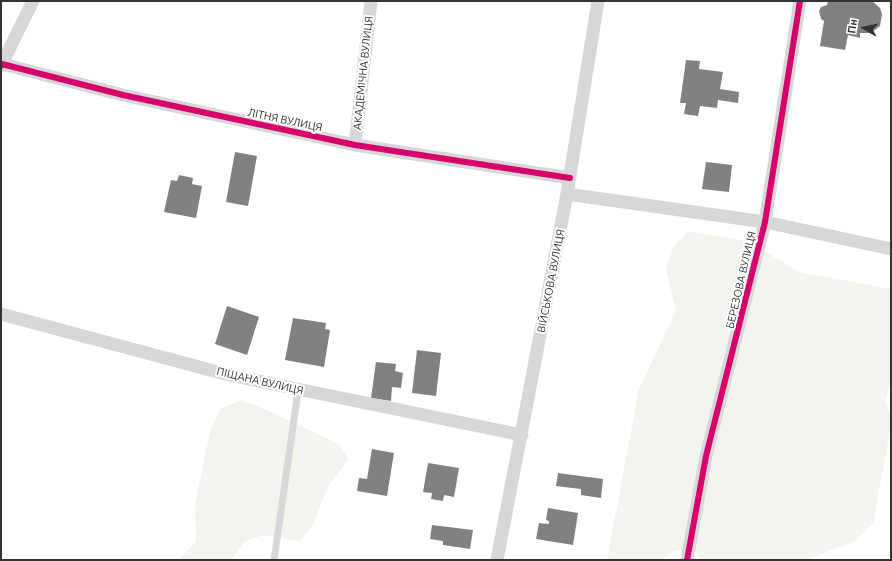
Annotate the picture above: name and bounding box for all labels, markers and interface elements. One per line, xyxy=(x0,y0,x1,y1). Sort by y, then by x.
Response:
north arrow xyxy=(844,8,884,48)
street label: АКАДЕМІЧНА ВУЛИЦЯ xyxy=(350,15,376,131)
text: Пн xyxy=(845,18,859,34)
street label: ЛІТНЯ ВУЛИЦЯ xyxy=(246,106,324,134)
street label: ВІЙСЬКОВА ВУЛИЦЯ xyxy=(534,228,568,334)
street label: БЕРЕЗОВА ВУЛИЦЯ xyxy=(723,230,759,330)
street label: ПІЩАНА ВУЛИЦЯ xyxy=(215,365,305,397)

